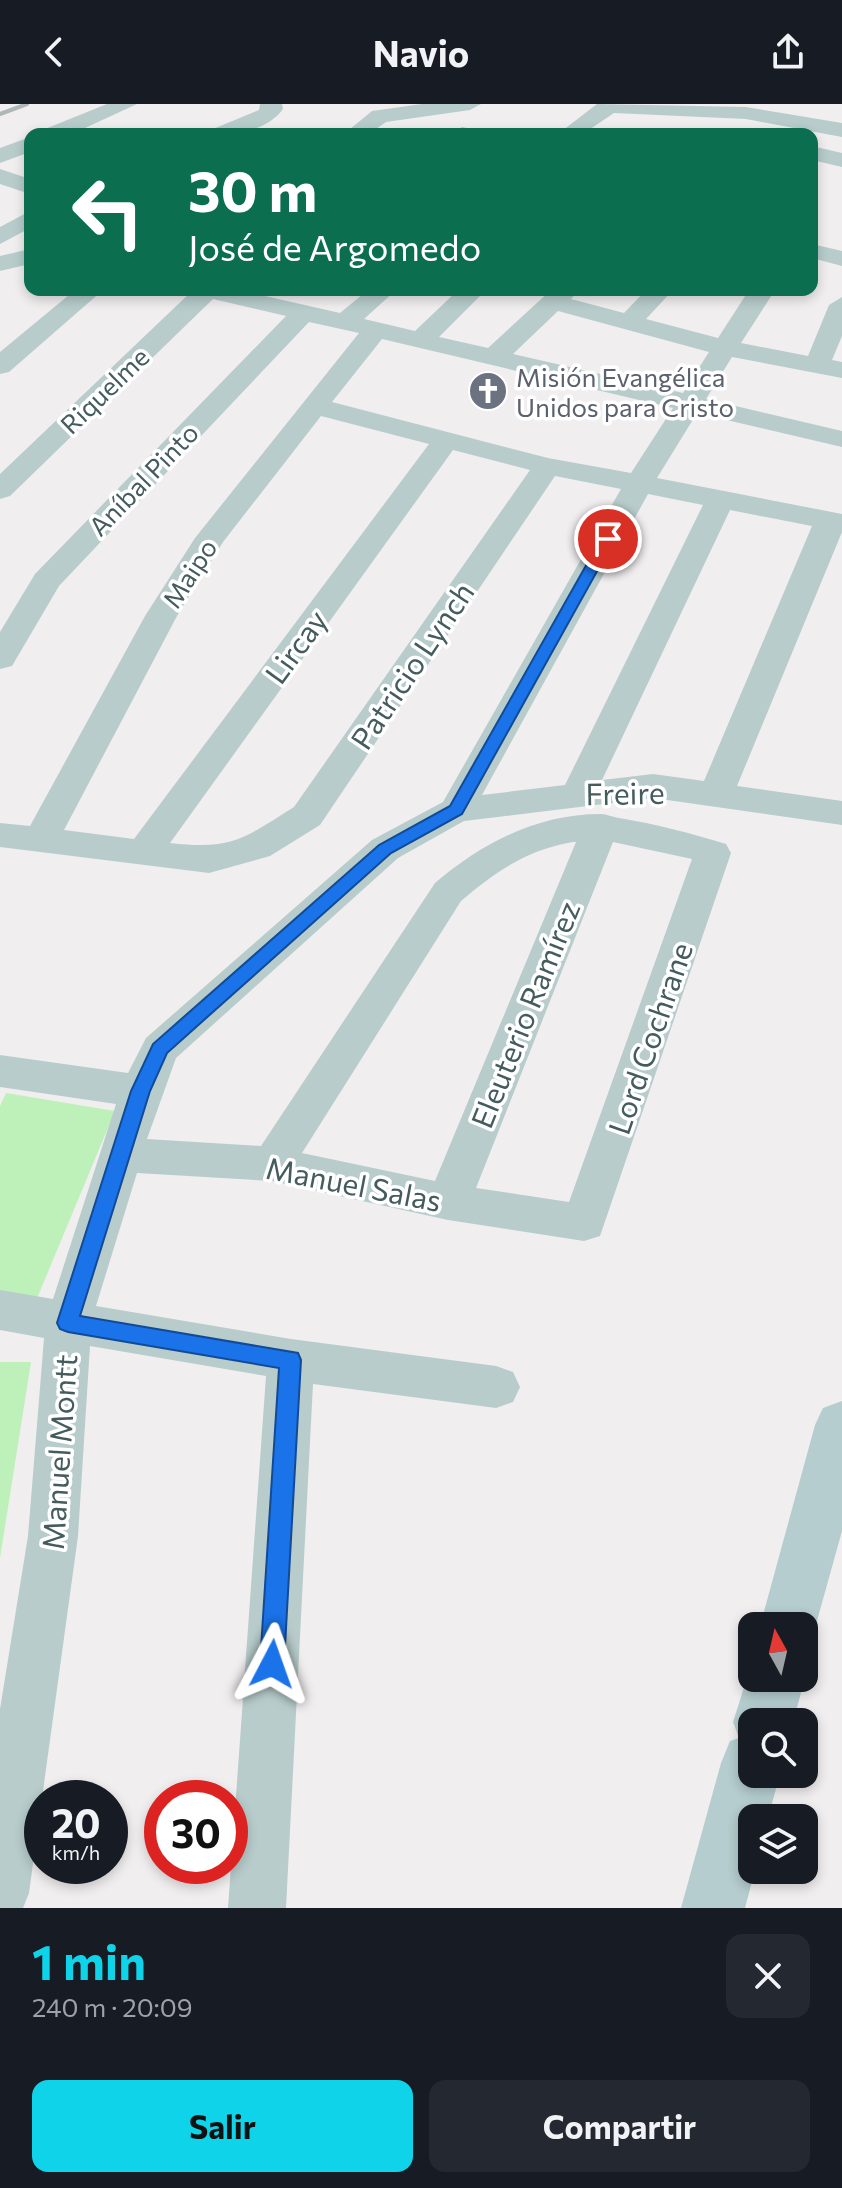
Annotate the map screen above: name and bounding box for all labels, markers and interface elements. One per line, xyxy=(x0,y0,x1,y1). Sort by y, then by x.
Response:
icon: back xyxy=(32,30,76,74)
text: Navio xyxy=(373,30,469,74)
icon: share xyxy=(766,30,810,74)
text: 30 m xyxy=(188,155,317,224)
icon: left xyxy=(56,160,160,264)
text: José de Argomedo xyxy=(188,224,481,268)
street label: Riquelme xyxy=(53,340,155,440)
place label: Misión Evangélica Unidos para Cristo xyxy=(516,361,734,422)
church icon: Misión Evangélica Unidos para Cristo xyxy=(467,370,509,412)
street label: Aníbal Pinto xyxy=(82,416,204,542)
pin xyxy=(574,505,642,573)
icon: arrive xyxy=(586,517,630,561)
street label: Maipo xyxy=(155,533,223,613)
street label: Patricio Lynch xyxy=(341,574,481,756)
street label: Lircay xyxy=(256,602,334,690)
street label: Freire xyxy=(585,773,665,811)
street label: Eleuterio Ramírez xyxy=(462,895,586,1133)
street label: Lord Cochrane xyxy=(599,937,699,1139)
street label: Manuel Salas xyxy=(263,1148,445,1218)
street label: Manuel Montt xyxy=(33,1353,83,1551)
north arrow xyxy=(738,1612,818,1692)
map controls xyxy=(738,1612,818,1884)
position arrow xyxy=(230,1622,314,1706)
button: search xyxy=(738,1708,818,1788)
speed limit sign: 30 xyxy=(144,1780,248,1884)
text: 20 xyxy=(51,1797,101,1846)
button: layers xyxy=(738,1804,818,1884)
text: km/h xyxy=(52,1840,100,1864)
text: 1 min xyxy=(32,1931,146,1990)
button: close xyxy=(726,1934,810,2018)
text: 240 m · 20:09 xyxy=(32,1991,193,2022)
button: Salir xyxy=(32,2080,413,2172)
button: Compartir xyxy=(429,2080,810,2172)

